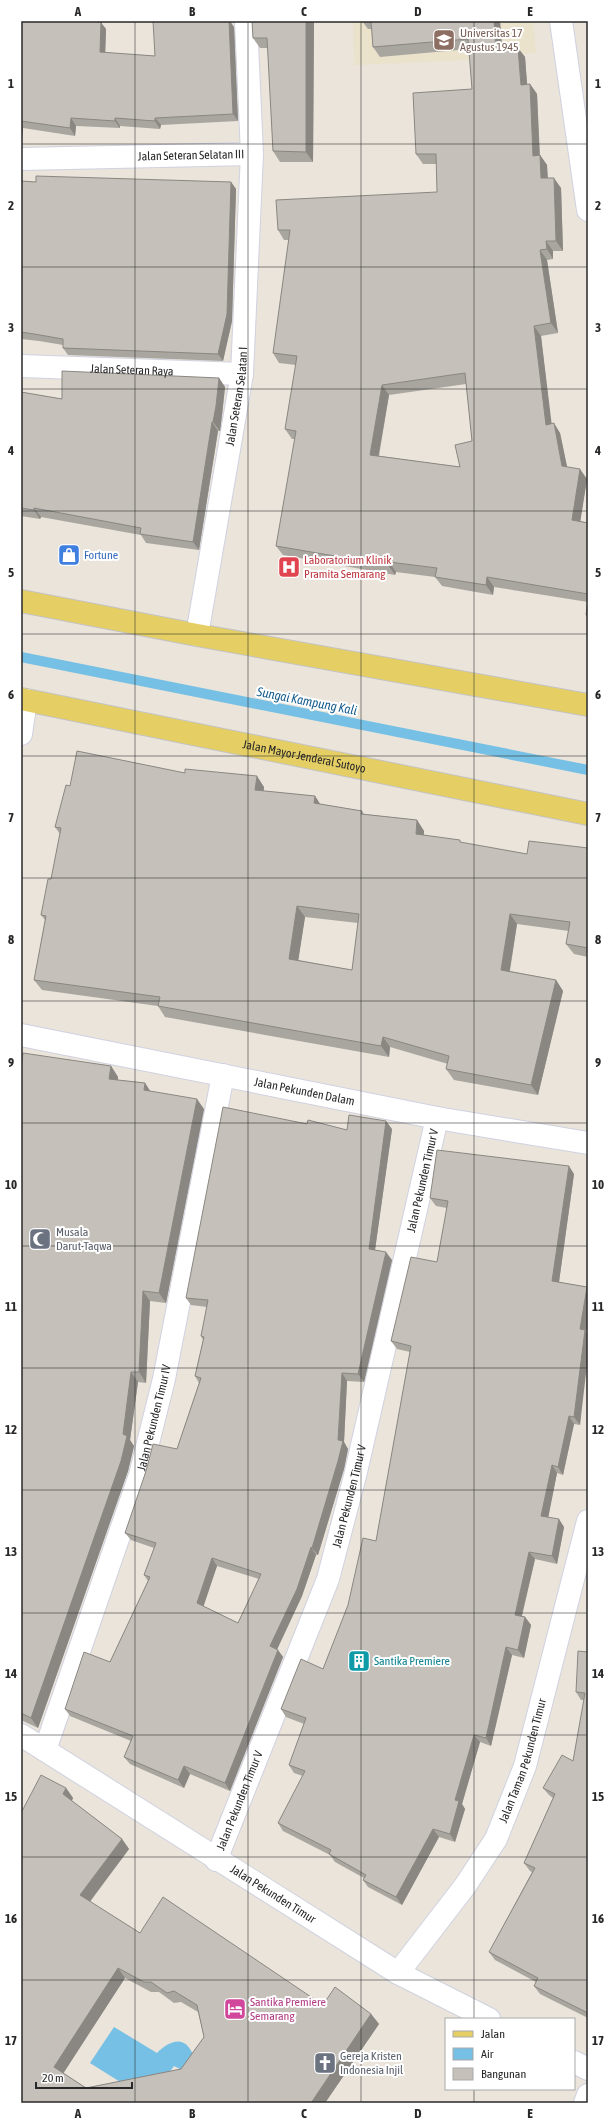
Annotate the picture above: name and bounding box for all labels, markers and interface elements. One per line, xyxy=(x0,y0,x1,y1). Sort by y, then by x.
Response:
text: A xyxy=(74,4,82,19)
text: B xyxy=(189,4,196,19)
text: C xyxy=(301,4,307,19)
text: D xyxy=(414,4,422,19)
text: E xyxy=(527,4,533,19)
place label: Universitas 17 Agustus 1945 xyxy=(460,26,523,54)
school or university icon: Universitas 17 Agustus 1945 xyxy=(431,27,457,53)
text: 1 xyxy=(8,76,14,91)
text: 1 xyxy=(595,76,601,91)
street label: Jalan Seteran Selatan III xyxy=(138,147,244,163)
text: 2 xyxy=(8,198,14,213)
text: 2 xyxy=(595,198,601,213)
text: 3 xyxy=(8,320,14,335)
text: 3 xyxy=(595,320,601,335)
street label: Jalan Seteran Selatan I xyxy=(223,346,250,447)
street label: Jalan Seteran Raya xyxy=(90,362,174,379)
text: 4 xyxy=(7,443,14,458)
text: 4 xyxy=(594,443,601,458)
shop icon: Fortune xyxy=(56,542,82,568)
place label: Fortune xyxy=(84,548,118,562)
place label: Laboratorium Klinik Pramita Semarang xyxy=(304,553,392,581)
hospital icon: Laboratorium Klinik Pramita Semarang xyxy=(276,554,302,580)
text: 5 xyxy=(8,565,14,580)
text: 5 xyxy=(595,565,601,580)
water label: Sungai Kampung Kali xyxy=(255,684,358,718)
text: 6 xyxy=(8,687,14,702)
text: 6 xyxy=(595,687,601,702)
street label: Jalan Mayor Jenderal Sutoyo xyxy=(241,737,367,776)
text: 7 xyxy=(8,810,14,825)
text: 7 xyxy=(595,810,601,825)
text: 8 xyxy=(8,932,14,947)
text: 8 xyxy=(595,932,601,947)
text: 9 xyxy=(8,1055,14,1070)
text: 9 xyxy=(595,1055,601,1070)
street label: Jalan Pekunden Dalam xyxy=(253,1075,356,1108)
street label: Jalan Pekunden Timur V xyxy=(404,1127,441,1234)
text: 10 xyxy=(5,1177,17,1192)
text: 10 xyxy=(592,1177,604,1192)
place label: Musala Darut-Taqwa xyxy=(56,1225,112,1253)
mosque icon: Musala Darut-Taqwa xyxy=(27,1226,53,1252)
text: 11 xyxy=(5,1299,17,1314)
text: 11 xyxy=(592,1299,604,1314)
street label: Jalan Pekunden Timur IV xyxy=(134,1363,174,1472)
text: 12 xyxy=(5,1422,17,1437)
text: 12 xyxy=(592,1422,604,1437)
street label: Jalan Pekunden Timur V xyxy=(329,1443,369,1549)
text: 13 xyxy=(5,1544,17,1559)
text: 13 xyxy=(592,1544,604,1559)
building icon: Santika Premiere xyxy=(346,1648,372,1674)
place label: Santika Premiere xyxy=(374,1654,450,1668)
text: 14 xyxy=(5,1666,17,1681)
text: 14 xyxy=(592,1666,604,1681)
street label: Jalan Taman Pekunden Timur xyxy=(496,1697,549,1825)
street label: Jalan Pekunden Timur V xyxy=(214,1749,266,1852)
text: 15 xyxy=(5,1789,17,1804)
text: 15 xyxy=(592,1789,604,1804)
street label: Jalan Pekunden Timur xyxy=(228,1862,319,1926)
text: 16 xyxy=(5,1911,17,1926)
text: 16 xyxy=(592,1911,604,1926)
place label: Santika Premiere Semarang xyxy=(250,1995,326,2023)
hotel icon: Santika Premiere Semarang xyxy=(222,1996,248,2022)
legend xyxy=(445,2018,575,2090)
text: Jalan xyxy=(481,2027,505,2041)
text: 17 xyxy=(5,2033,17,2048)
text: 17 xyxy=(592,2033,604,2048)
text: Air xyxy=(481,2047,494,2061)
place label: Gereja Kristen Indonesia Injil xyxy=(340,2049,404,2077)
church icon: Gereja Kristen Indonesia Injil xyxy=(312,2050,338,2076)
scale bar xyxy=(36,2064,132,2090)
text: Bangunan xyxy=(481,2067,526,2081)
text: 20 m xyxy=(42,2071,64,2085)
text: A xyxy=(74,2106,82,2121)
text: B xyxy=(189,2106,196,2121)
text: C xyxy=(301,2106,307,2121)
text: D xyxy=(414,2106,422,2121)
text: E xyxy=(527,2106,533,2121)

